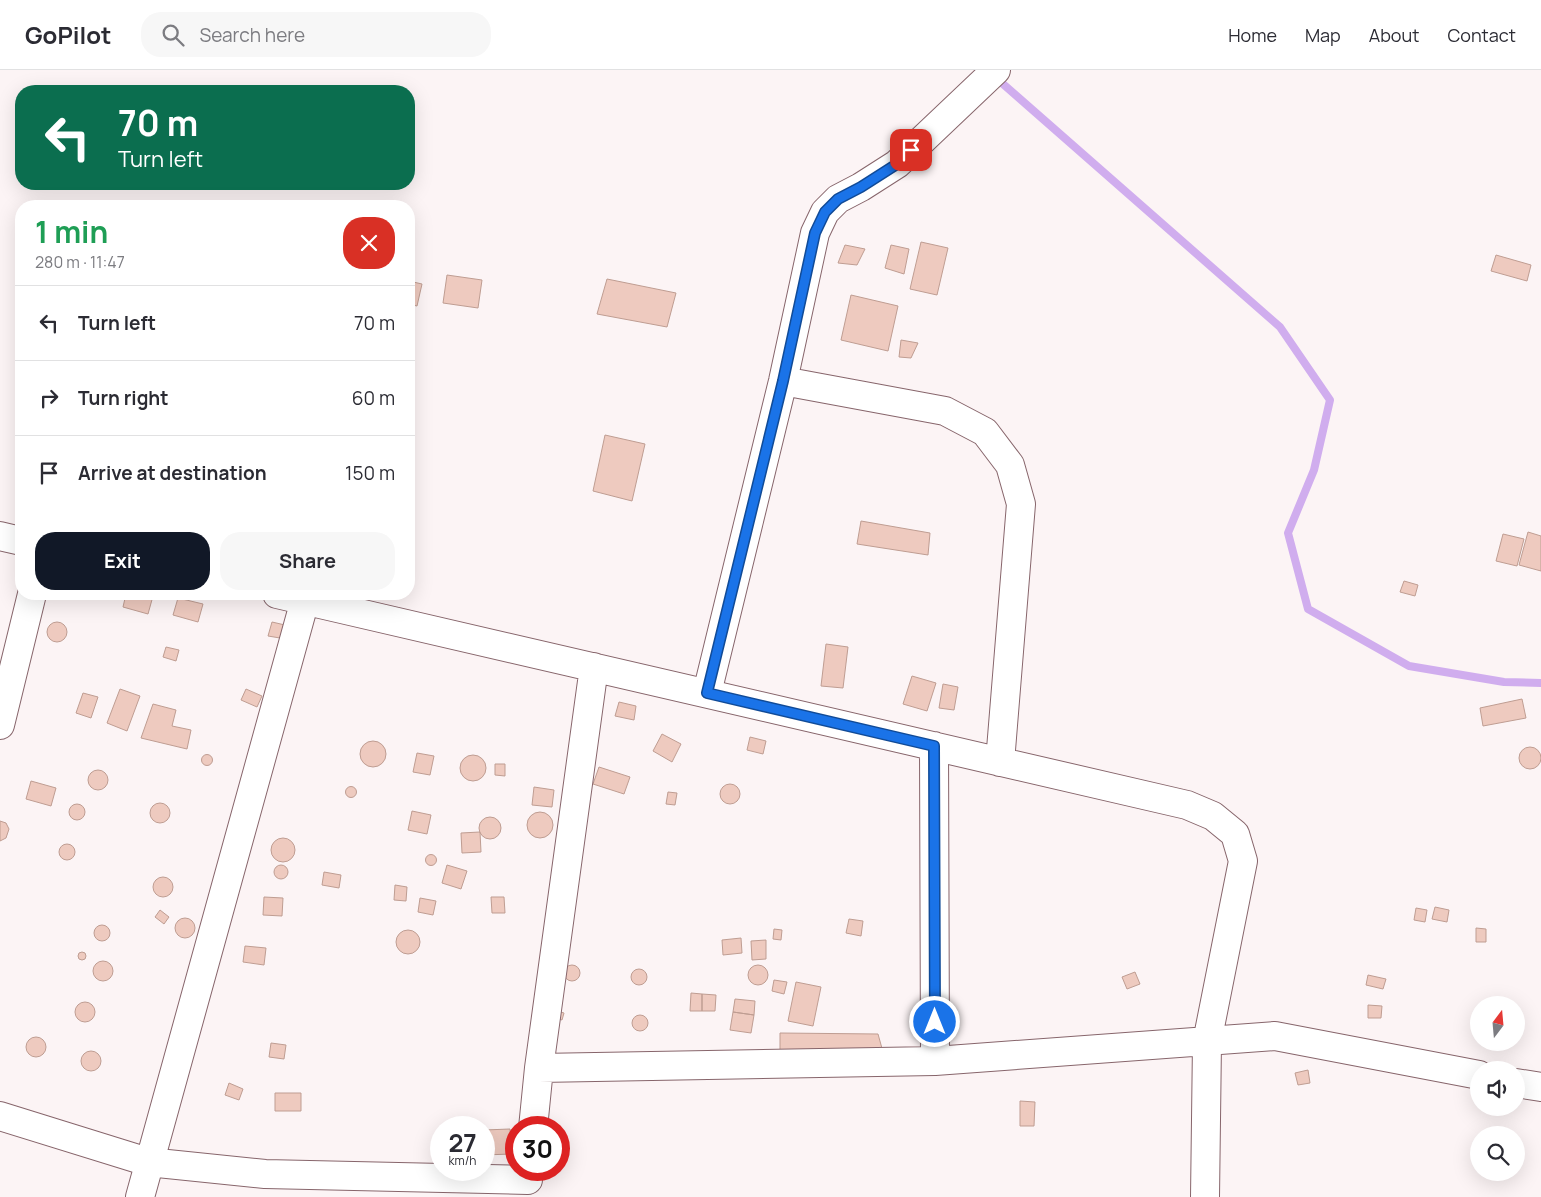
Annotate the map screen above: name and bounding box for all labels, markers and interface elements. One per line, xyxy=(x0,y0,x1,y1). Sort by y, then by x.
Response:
search box xyxy=(141,12,491,57)
text: GoPilot xyxy=(25,18,111,51)
icon: search xyxy=(159,21,187,49)
text: Search here xyxy=(199,22,305,48)
text: Home xyxy=(1228,23,1277,47)
text: Map xyxy=(1305,23,1341,47)
text: About xyxy=(1369,23,1419,47)
text: Contact xyxy=(1447,23,1516,47)
text: 70 m xyxy=(118,99,198,147)
icon: left xyxy=(35,105,100,170)
pin xyxy=(890,129,932,171)
icon: arrive xyxy=(897,136,925,164)
text: Turn left xyxy=(118,144,203,174)
text: 1 min xyxy=(35,211,108,252)
button: close xyxy=(343,217,395,269)
text: 280 m · 11:47 xyxy=(35,251,125,273)
icon: left xyxy=(35,309,63,337)
text: Turn left xyxy=(78,310,156,336)
text: 70 m xyxy=(354,310,395,336)
icon: right xyxy=(35,384,63,412)
text: Turn right xyxy=(78,385,168,411)
text: 60 m xyxy=(352,385,395,411)
icon: arrive xyxy=(35,459,63,487)
text: Arrive at destination xyxy=(78,460,267,486)
text: 150 m xyxy=(345,460,395,486)
button: Exit xyxy=(35,532,210,590)
button: Share xyxy=(220,532,395,590)
position arrow xyxy=(908,995,960,1047)
north arrow xyxy=(1470,996,1525,1051)
map controls xyxy=(1470,996,1525,1181)
button: sound xyxy=(1470,1061,1525,1116)
speed limit sign: 30 xyxy=(505,1116,570,1181)
text: 27 xyxy=(448,1125,477,1160)
button: search xyxy=(1470,1126,1525,1181)
text: km/h xyxy=(449,1152,476,1169)

